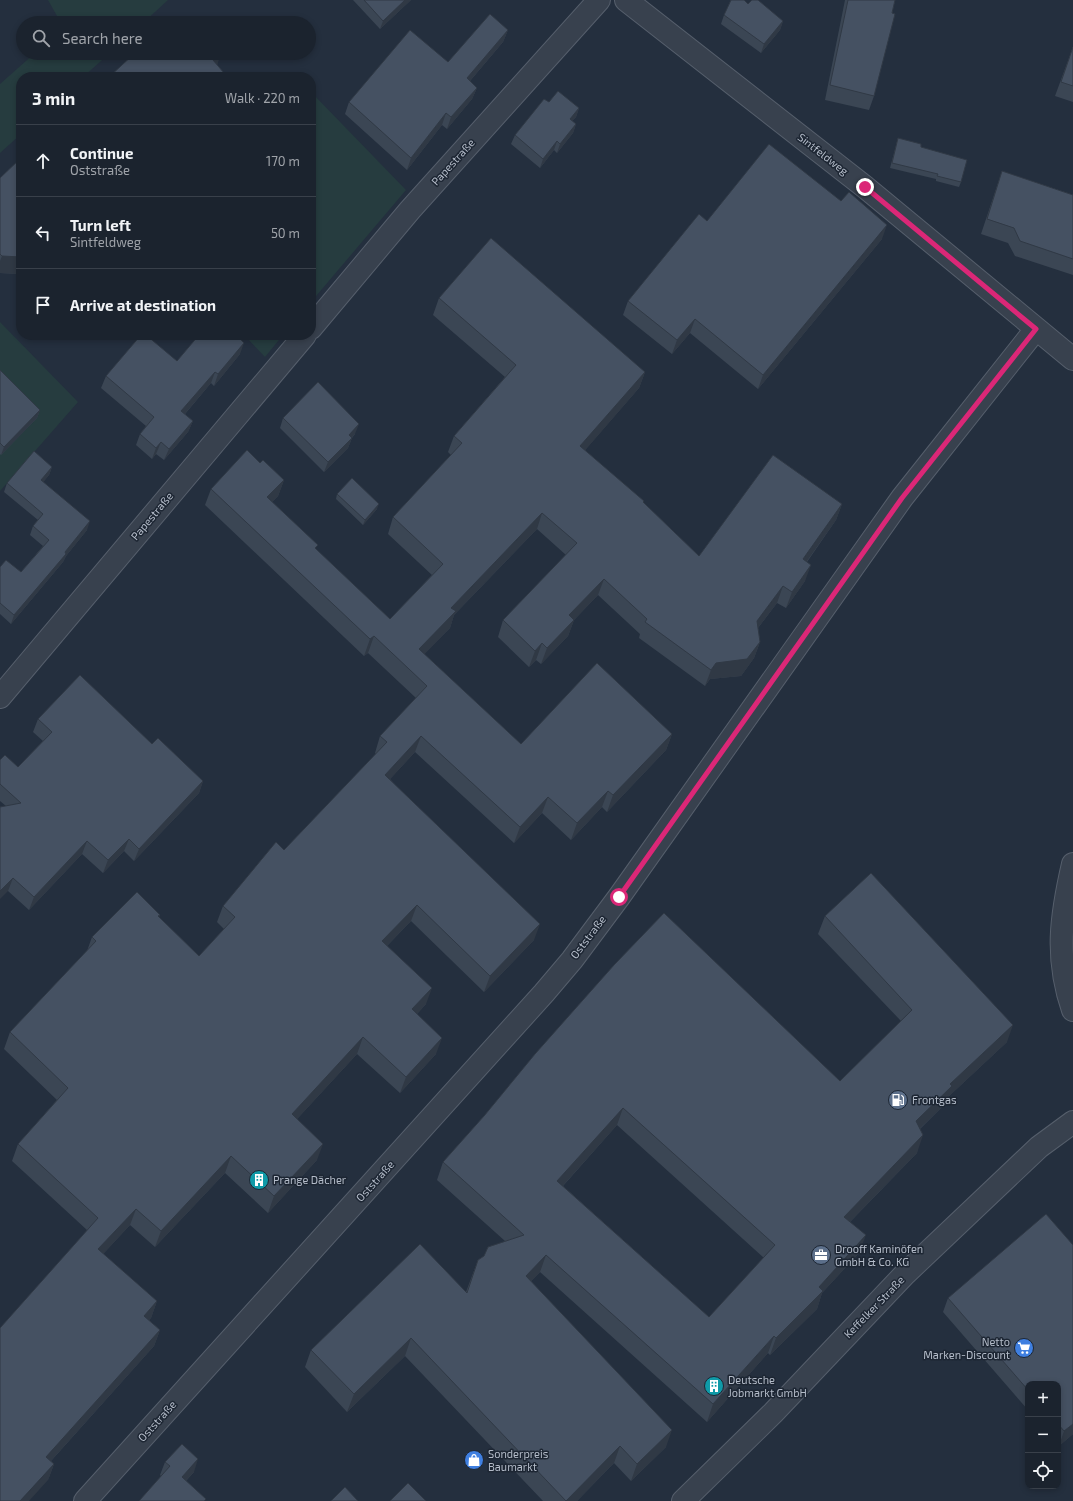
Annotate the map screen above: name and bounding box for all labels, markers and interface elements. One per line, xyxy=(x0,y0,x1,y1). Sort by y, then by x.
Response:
search box xyxy=(16,16,316,60)
icon: search xyxy=(30,27,52,49)
text: Search here xyxy=(62,29,143,47)
text: 3 min xyxy=(32,88,75,108)
text: Walk · 220 m xyxy=(225,90,300,106)
street label: Sintfeldweg xyxy=(796,130,851,177)
street label: Papestraße xyxy=(428,136,477,188)
text: Continue xyxy=(70,144,133,162)
icon: ahead xyxy=(32,150,54,172)
text: 170 m xyxy=(266,153,300,169)
text: Oststraße xyxy=(70,162,130,178)
route end xyxy=(856,178,874,196)
text: Turn left xyxy=(70,216,131,234)
icon: left xyxy=(32,222,54,244)
text: 50 m xyxy=(271,225,300,241)
text: Sintfeldweg xyxy=(70,234,141,250)
icon: arrive xyxy=(32,294,54,316)
text: Arrive at destination xyxy=(70,296,216,314)
street label: Papestraße xyxy=(128,489,175,542)
route start xyxy=(610,888,628,906)
street label: Oststraße xyxy=(567,912,608,961)
fuel station icon: Frontgas xyxy=(887,1089,909,1111)
place label: Frontgas xyxy=(912,1093,957,1106)
street label: Oststraße xyxy=(353,1157,396,1204)
building icon: Prange Dächer xyxy=(248,1169,270,1191)
place label: Prange Dächer xyxy=(273,1173,347,1186)
place label: Drooff Kaminöfen GmbH & Co. KG xyxy=(835,1242,923,1268)
office icon: Drooff Kaminöfen GmbH & Co. KG xyxy=(810,1244,832,1266)
street label: Keffelker Straße xyxy=(841,1273,907,1340)
place label: Netto Marken-Discount xyxy=(923,1335,1010,1361)
supermarket icon: Netto Marken-Discount xyxy=(1013,1337,1035,1359)
place label: Deutsche Jobmarkt GmbH xyxy=(728,1373,807,1399)
building icon: Deutsche Jobmarkt GmbH xyxy=(703,1375,725,1397)
map controls xyxy=(1025,1381,1061,1489)
button: + xyxy=(1025,1381,1061,1417)
street label: Oststraße xyxy=(135,1397,178,1444)
button: − xyxy=(1025,1417,1061,1453)
place label: Sonderpreis Baumarkt xyxy=(488,1447,549,1473)
shop icon: Sonderpreis Baumarkt xyxy=(463,1449,485,1471)
button: locate xyxy=(1025,1453,1061,1489)

